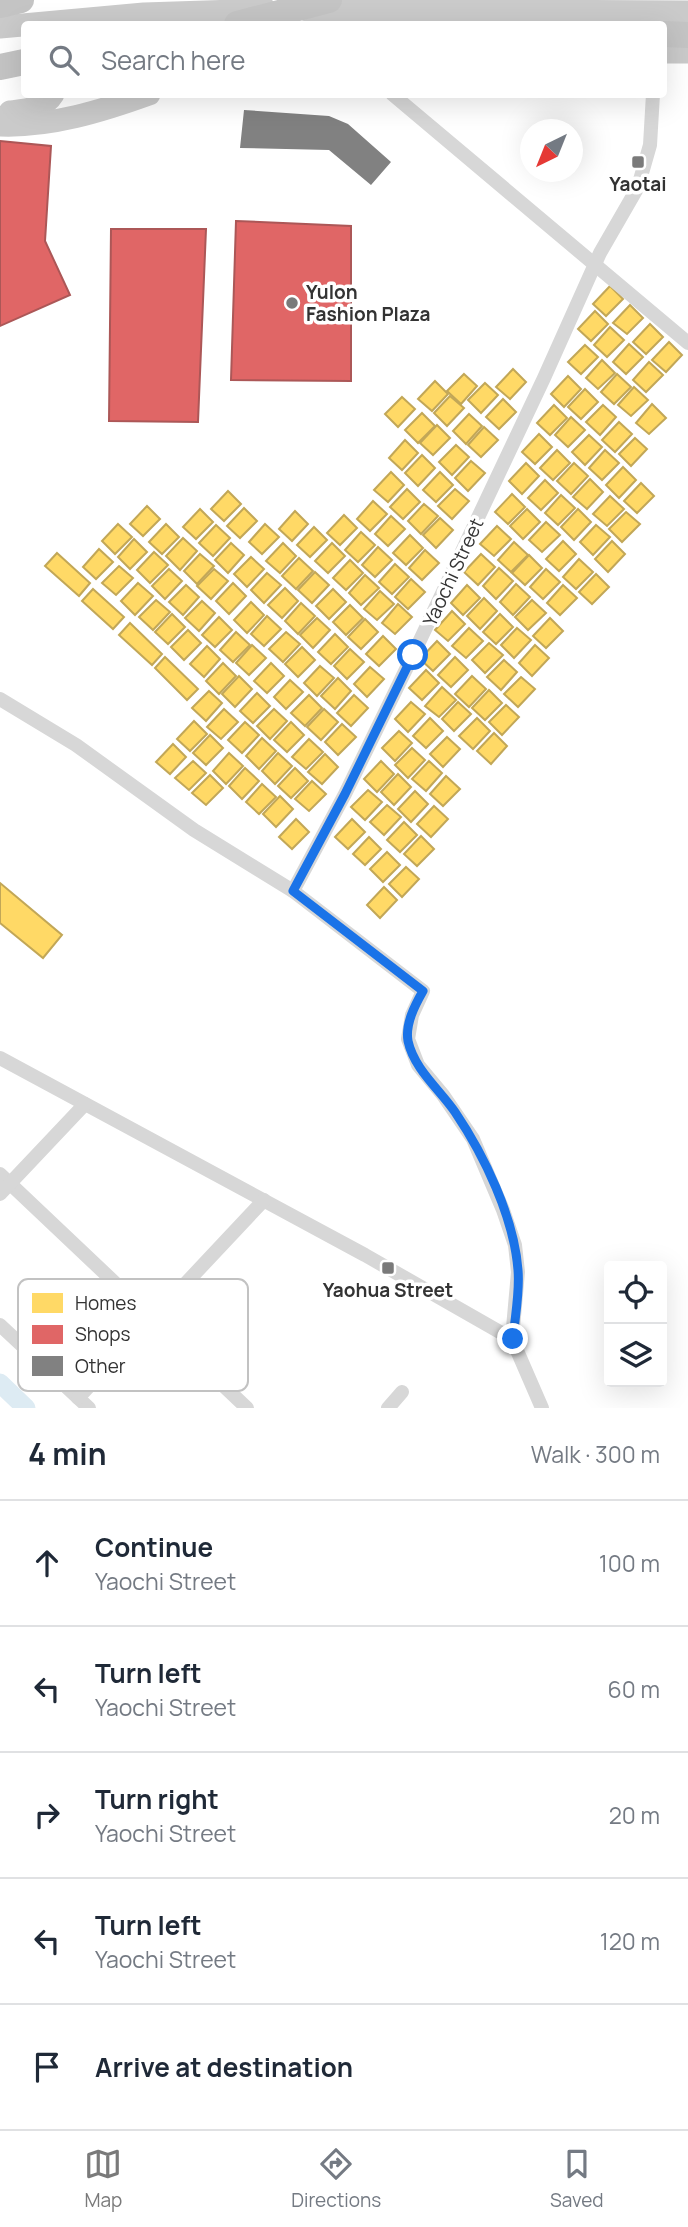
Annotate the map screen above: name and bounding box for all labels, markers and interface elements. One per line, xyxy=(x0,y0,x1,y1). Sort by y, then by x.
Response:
search box xyxy=(21,21,667,98)
icon: search xyxy=(45,41,83,79)
text: Search here xyxy=(101,42,246,78)
north arrow xyxy=(520,119,583,182)
marker: Yaotai xyxy=(630,154,646,170)
place label: Yaotai xyxy=(609,171,667,197)
place label: Yulon Fashion Plaza xyxy=(306,279,430,327)
marker: Yulon Fashion Plaza xyxy=(284,295,300,311)
street label: Yaochi Street xyxy=(417,514,489,630)
route start xyxy=(397,639,428,670)
marker: Yaohua Street xyxy=(380,1260,396,1276)
map controls xyxy=(604,1261,667,1387)
button: locate xyxy=(604,1261,667,1324)
place label: Yaohua Street xyxy=(323,1277,453,1303)
legend xyxy=(18,1279,248,1391)
text: Homes xyxy=(75,1290,136,1316)
text: Shops xyxy=(75,1321,130,1347)
route end xyxy=(497,1323,528,1354)
button: layers xyxy=(604,1324,667,1387)
text: Other xyxy=(75,1353,126,1379)
text: 4 min xyxy=(28,1433,106,1474)
text: Walk · 300 m xyxy=(531,1438,660,1470)
text: Continue xyxy=(95,1529,213,1565)
icon: ahead xyxy=(28,1544,66,1582)
text: 100 m xyxy=(599,1547,660,1579)
text: Yaochi Street xyxy=(95,1565,236,1597)
text: Turn left xyxy=(95,1655,202,1691)
icon: left xyxy=(28,1670,66,1708)
text: 60 m xyxy=(608,1673,660,1705)
text: Yaochi Street xyxy=(95,1691,236,1723)
text: Turn right xyxy=(95,1781,219,1817)
icon: right xyxy=(28,1796,66,1834)
text: 20 m xyxy=(609,1799,660,1831)
text: Yaochi Street xyxy=(95,1817,236,1849)
text: Turn left xyxy=(95,1907,202,1943)
icon: left xyxy=(28,1922,66,1960)
text: 120 m xyxy=(600,1925,660,1957)
text: Yaochi Street xyxy=(95,1943,236,1975)
icon: arrive xyxy=(28,2048,66,2086)
text: Arrive at destination xyxy=(95,2049,353,2085)
tab: Map xyxy=(84,2145,122,2213)
tab: Directions xyxy=(291,2145,381,2213)
tab: Saved xyxy=(550,2145,604,2213)

